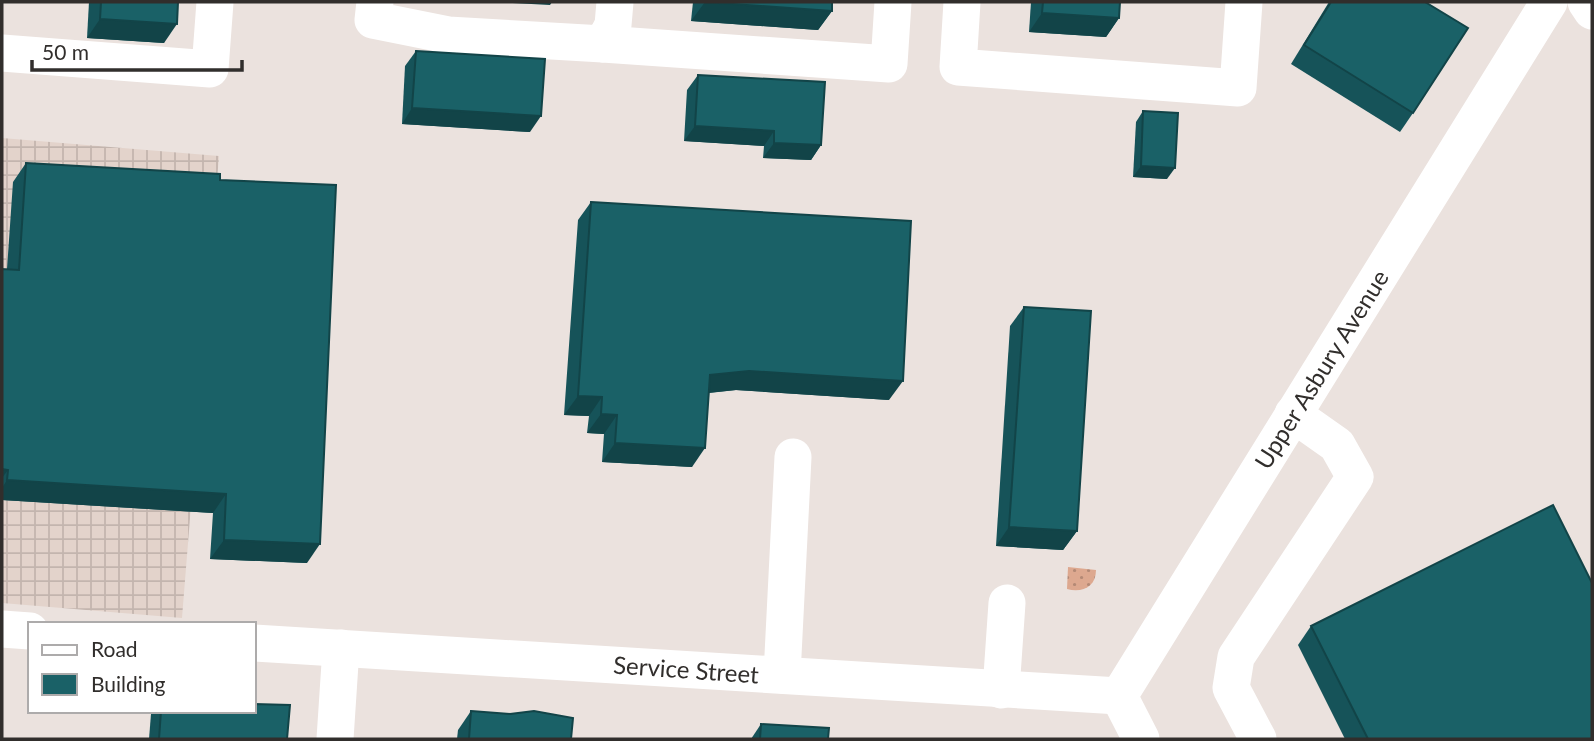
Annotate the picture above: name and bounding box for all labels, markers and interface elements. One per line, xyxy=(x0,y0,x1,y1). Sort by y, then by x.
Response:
scale bar xyxy=(32,28,242,72)
text: 50 m xyxy=(42,39,89,64)
street label: Upper Asbury Avenue xyxy=(1248,264,1394,474)
legend xyxy=(28,622,256,713)
text: Road xyxy=(91,636,138,661)
street label: Service Street xyxy=(612,649,760,689)
text: Building xyxy=(91,671,166,696)

